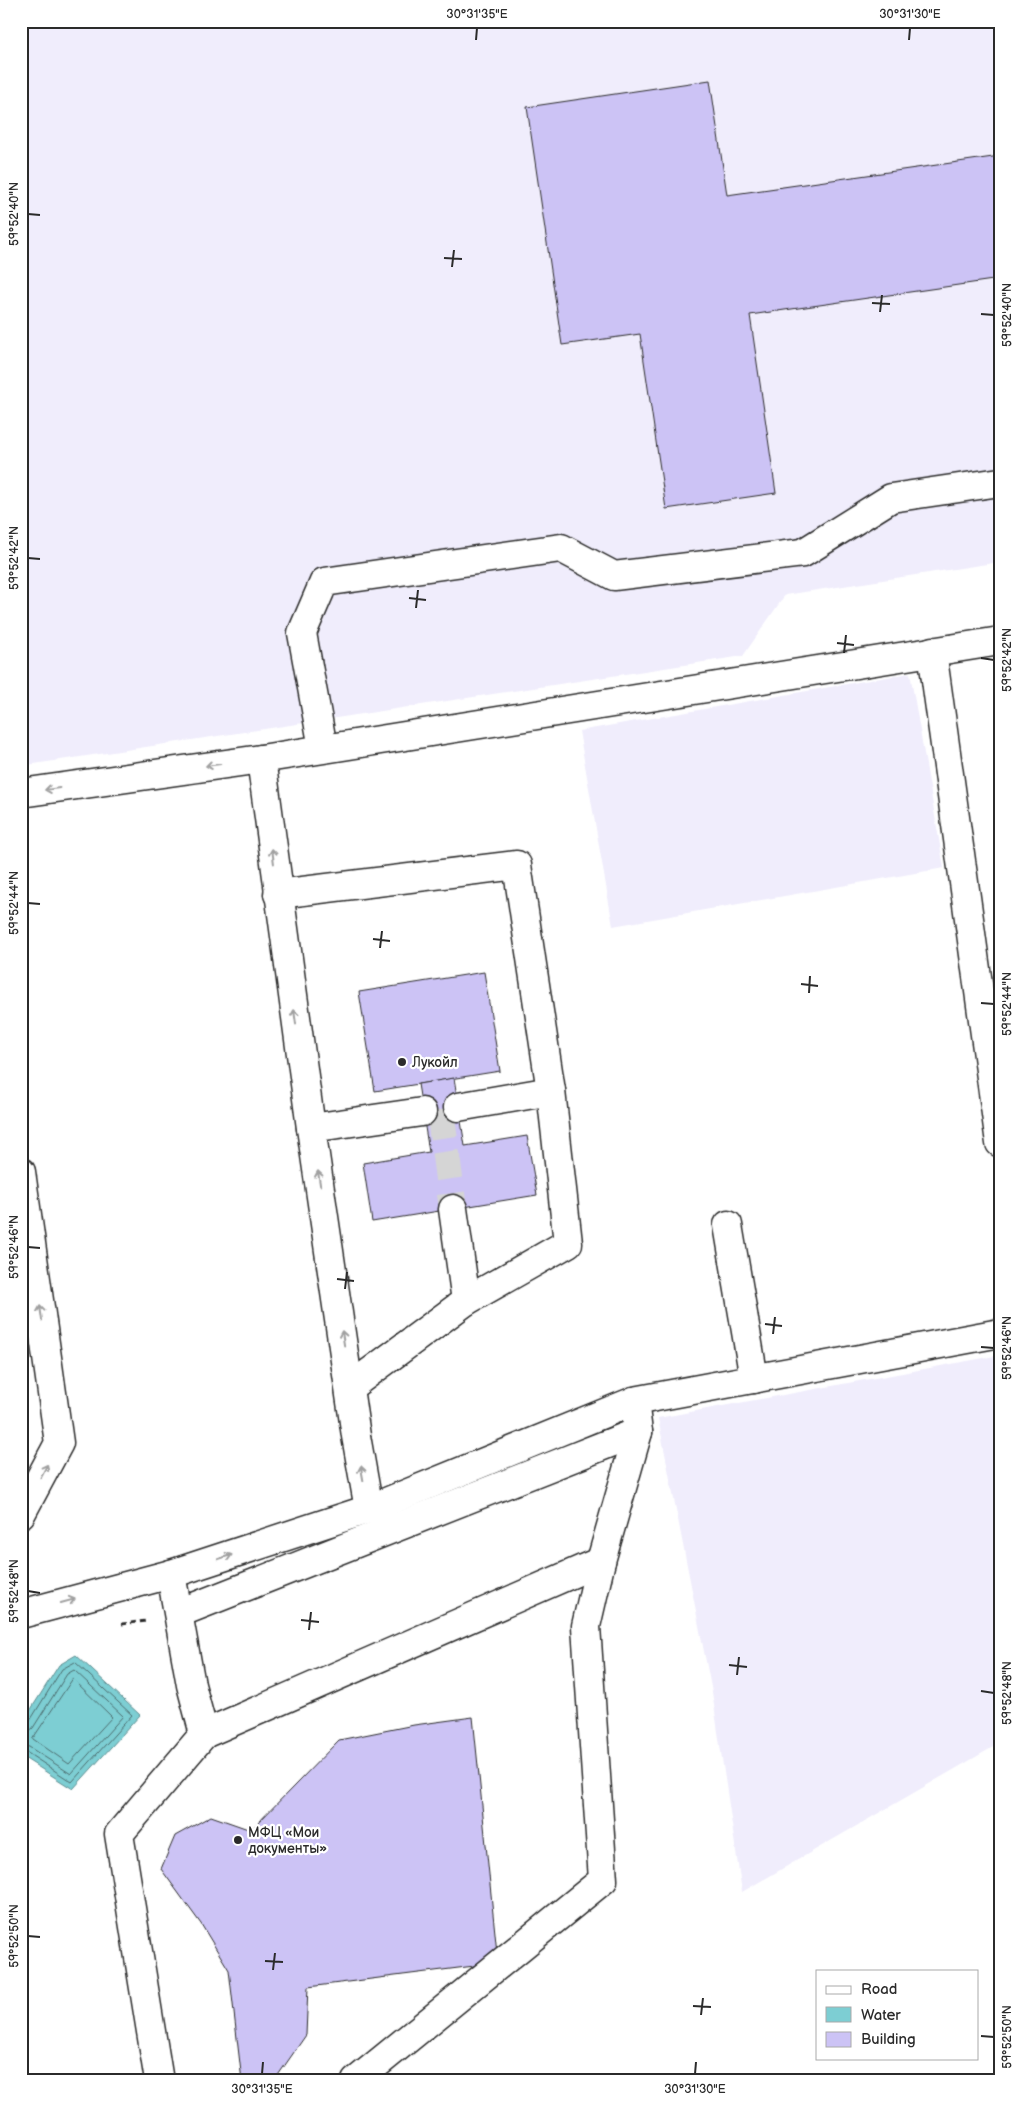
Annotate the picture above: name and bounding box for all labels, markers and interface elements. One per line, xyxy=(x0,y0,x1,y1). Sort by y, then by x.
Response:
text: 30°31'35"E xyxy=(446,7,508,22)
text: 30°31'30"E xyxy=(879,7,941,22)
text: 59°52'40"N xyxy=(7,182,22,246)
text: 59°52'40"N xyxy=(1000,283,1015,347)
text: 59°52'42"N xyxy=(7,526,22,590)
text: 59°52'42"N xyxy=(1000,628,1015,692)
one-way arrow xyxy=(205,761,221,771)
one-way arrow xyxy=(44,784,60,794)
one-way arrow xyxy=(268,848,278,864)
text: 59°52'44"N xyxy=(7,871,22,935)
text: 59°52'44"N xyxy=(1000,972,1015,1036)
one-way arrow xyxy=(290,1009,300,1025)
place label: Лукойл xyxy=(411,1054,458,1071)
marker: Лукойл xyxy=(396,1056,408,1068)
one-way arrow xyxy=(313,1170,323,1186)
text: 59°52'46"N xyxy=(7,1215,22,1279)
one-way arrow xyxy=(36,1306,46,1322)
text: 59°52'46"N xyxy=(1000,1316,1015,1380)
one-way arrow xyxy=(337,1331,347,1347)
one-way arrow xyxy=(40,1464,49,1479)
one-way arrow xyxy=(357,1465,367,1481)
one-way arrow xyxy=(216,1551,232,1561)
text: 59°52'48"N xyxy=(7,1559,22,1623)
one-way arrow xyxy=(60,1596,76,1606)
text: 59°52'48"N xyxy=(1000,1661,1015,1725)
place label: МФЦ «Мои документы» xyxy=(248,1824,327,1857)
marker: МФЦ «Мои документы» xyxy=(232,1834,244,1846)
text: 59°52'50"N xyxy=(7,1904,22,1968)
legend xyxy=(816,1970,978,2060)
text: Road xyxy=(861,1980,897,1999)
text: 59°52'50"N xyxy=(1000,2005,1015,2069)
text: Water xyxy=(861,2006,901,2025)
text: Building xyxy=(861,2030,916,2049)
text: 30°31'35"E xyxy=(231,2082,293,2097)
text: 30°31'30"E xyxy=(664,2082,726,2097)

